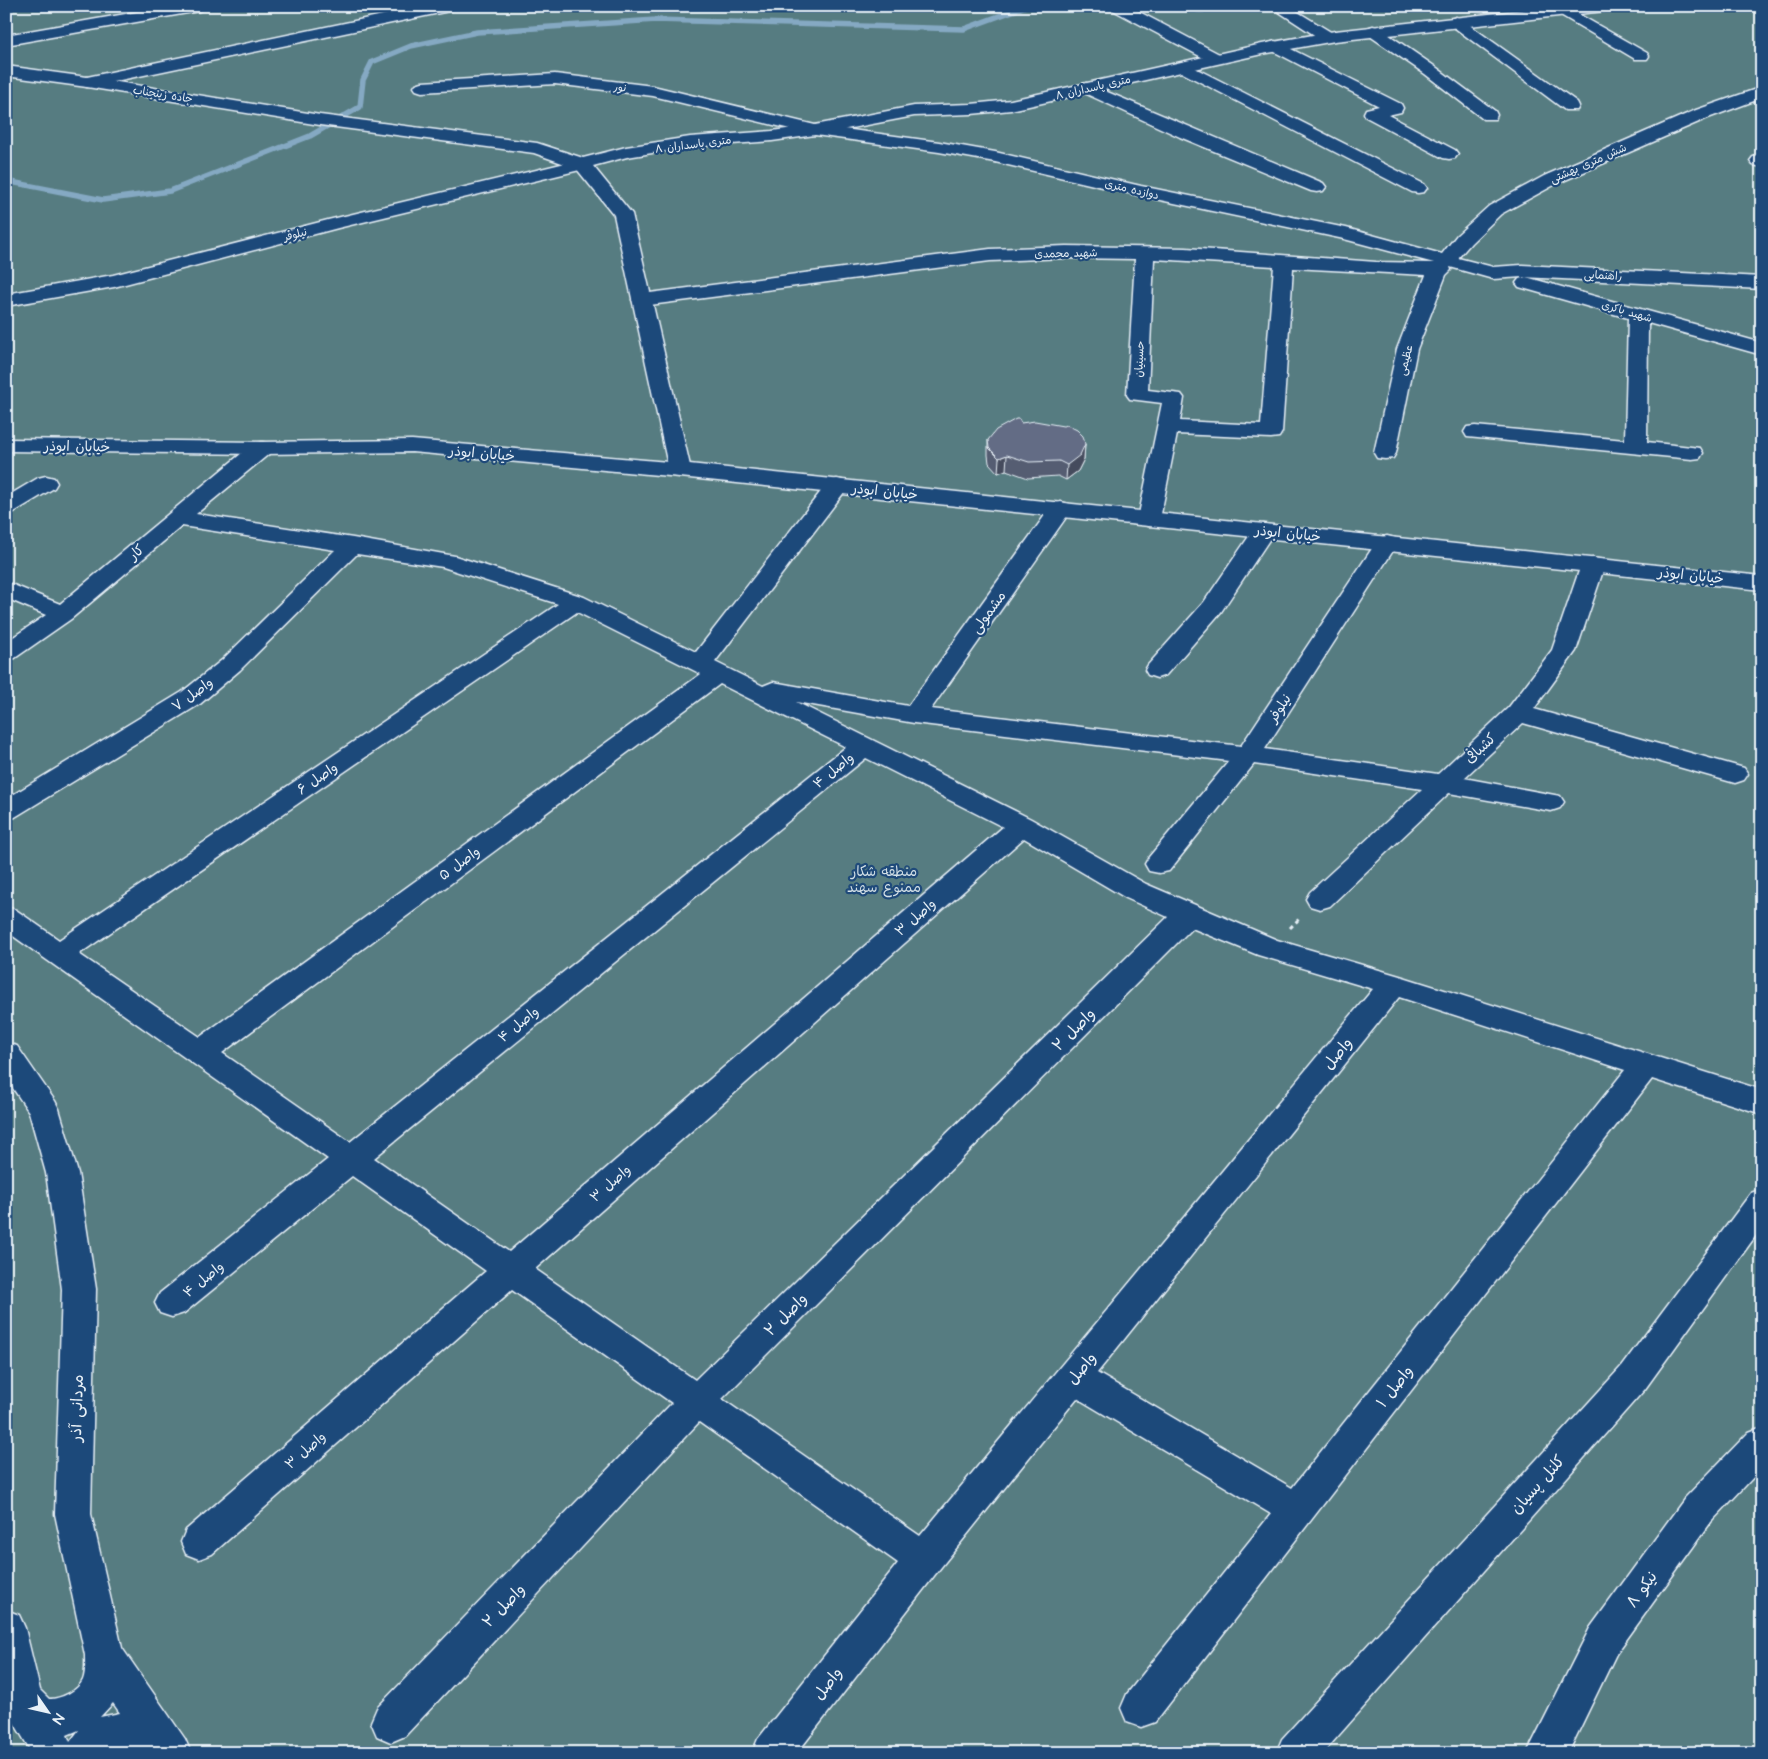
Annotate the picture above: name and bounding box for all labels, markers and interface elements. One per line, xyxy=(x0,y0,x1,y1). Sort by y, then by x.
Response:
street label: ۸ متری پاسداران xyxy=(1054,72,1132,103)
street label: نور xyxy=(612,79,627,96)
street label: جاده زینجناب xyxy=(132,82,194,107)
street label: ۸ متری پاسداران xyxy=(654,132,732,157)
street label: شش متری بهشتی xyxy=(1548,140,1629,187)
street label: دوازده متری xyxy=(1103,176,1160,203)
street label: نیلوفر xyxy=(281,224,309,245)
street label: شهید محمدی xyxy=(1034,245,1098,262)
street label: راهنمایی xyxy=(1583,267,1623,284)
street label: شهید باکری xyxy=(1600,297,1654,326)
street label: حسینیان xyxy=(1131,340,1148,378)
street label: عظیمی xyxy=(1394,343,1417,377)
street label: خیابان ابوذر xyxy=(43,436,110,458)
street label: خیابان ابوذر xyxy=(447,441,516,467)
street label: خیابان ابوذر xyxy=(850,478,919,505)
street label: خیابان ابوذر xyxy=(1253,520,1322,547)
street label: کار xyxy=(124,540,149,566)
street label: خیابان ابوذر xyxy=(1656,562,1725,589)
street label: مشمولی xyxy=(967,587,1011,638)
street label: واصل ۷ xyxy=(168,673,217,717)
street label: نیلوفر xyxy=(1263,690,1296,728)
street label: کشبافی xyxy=(1461,729,1501,768)
street label: واصل ۴ xyxy=(809,748,858,794)
street label: واصل ۶ xyxy=(293,758,342,800)
street label: واصل ۵ xyxy=(435,842,484,886)
park label: منطقه شکار ممنوع سهند xyxy=(847,862,921,898)
street label: واصل ۳ xyxy=(891,894,941,941)
street label: واصل ۴ xyxy=(494,1002,543,1048)
street label: واصل ۲ xyxy=(1047,1003,1100,1056)
street label: واصل xyxy=(1318,1033,1358,1075)
street label: واصل ۳ xyxy=(586,1160,636,1207)
street label: واصل ۴ xyxy=(179,1257,228,1303)
street label: واصل ۲ xyxy=(759,1288,812,1341)
street label: واصل xyxy=(1062,1348,1102,1390)
street label: واصل ۱ xyxy=(1371,1361,1418,1412)
street label: مردانی آذر xyxy=(65,1374,89,1444)
street label: واصل ۳ xyxy=(281,1427,331,1474)
street label: کلنل پسیان xyxy=(1505,1450,1570,1519)
street label: نیکو ۸ xyxy=(1621,1567,1662,1612)
street label: واصل ۲ xyxy=(477,1579,530,1633)
street label: واصل xyxy=(808,1663,848,1705)
north arrow xyxy=(22,1686,72,1736)
text: N xyxy=(47,1709,69,1728)

